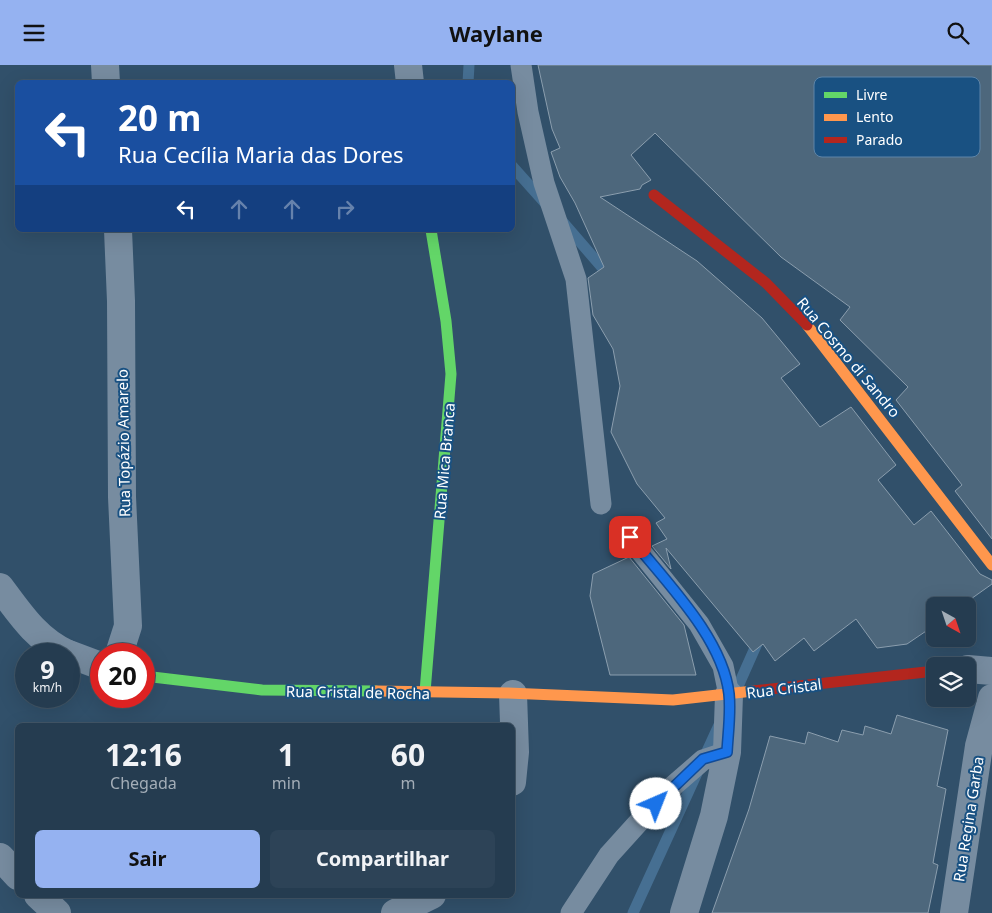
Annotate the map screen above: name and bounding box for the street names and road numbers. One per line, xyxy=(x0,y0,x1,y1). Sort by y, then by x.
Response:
street label: Rua Cosmo di Sandro xyxy=(793,293,905,421)
street label: Rua Topázio Amarelo xyxy=(112,369,134,517)
street label: Rua Mica Branca xyxy=(429,402,459,520)
street label: Rua Cristal xyxy=(745,673,823,703)
street label: Rua Cristal de Rocha xyxy=(286,681,430,703)
street label: Rua Regina Garba xyxy=(948,755,988,883)

